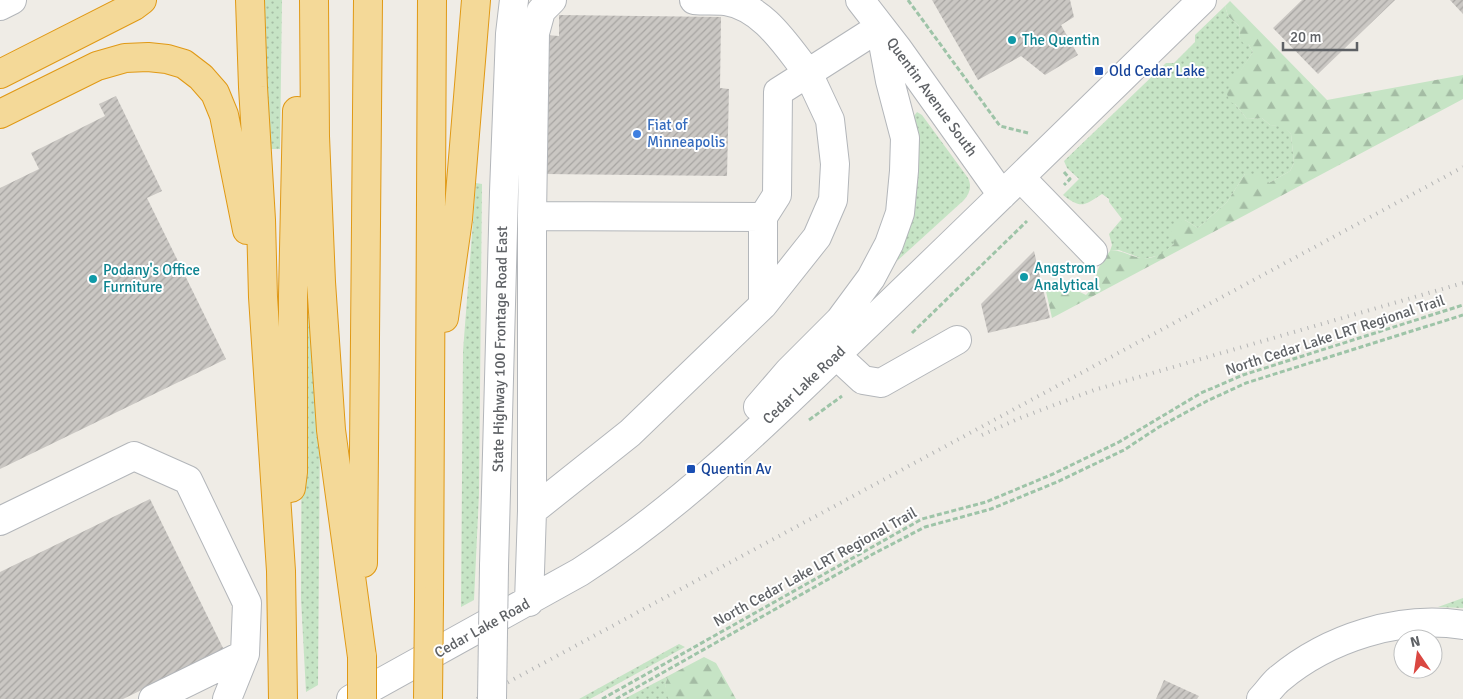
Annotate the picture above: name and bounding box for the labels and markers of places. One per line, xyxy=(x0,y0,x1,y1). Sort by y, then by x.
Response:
place label: The Quentin xyxy=(1022,31,1100,49)
marker: The Quentin xyxy=(1006,34,1018,46)
place label: Old Cedar Lake xyxy=(1109,62,1205,80)
marker: Old Cedar Lake xyxy=(1093,65,1105,77)
place label: Fiat of Minneapolis xyxy=(647,116,726,151)
marker: Fiat of Minneapolis xyxy=(631,128,643,140)
place label: Angstrom Analytical xyxy=(1034,259,1099,294)
place label: Podany's Office Furniture xyxy=(103,261,200,296)
marker: Angstrom Analytical xyxy=(1018,271,1030,283)
marker: Podany's Office Furniture xyxy=(87,273,99,285)
place label: Quentin Av xyxy=(701,460,771,478)
marker: Quentin Av xyxy=(685,463,697,475)

